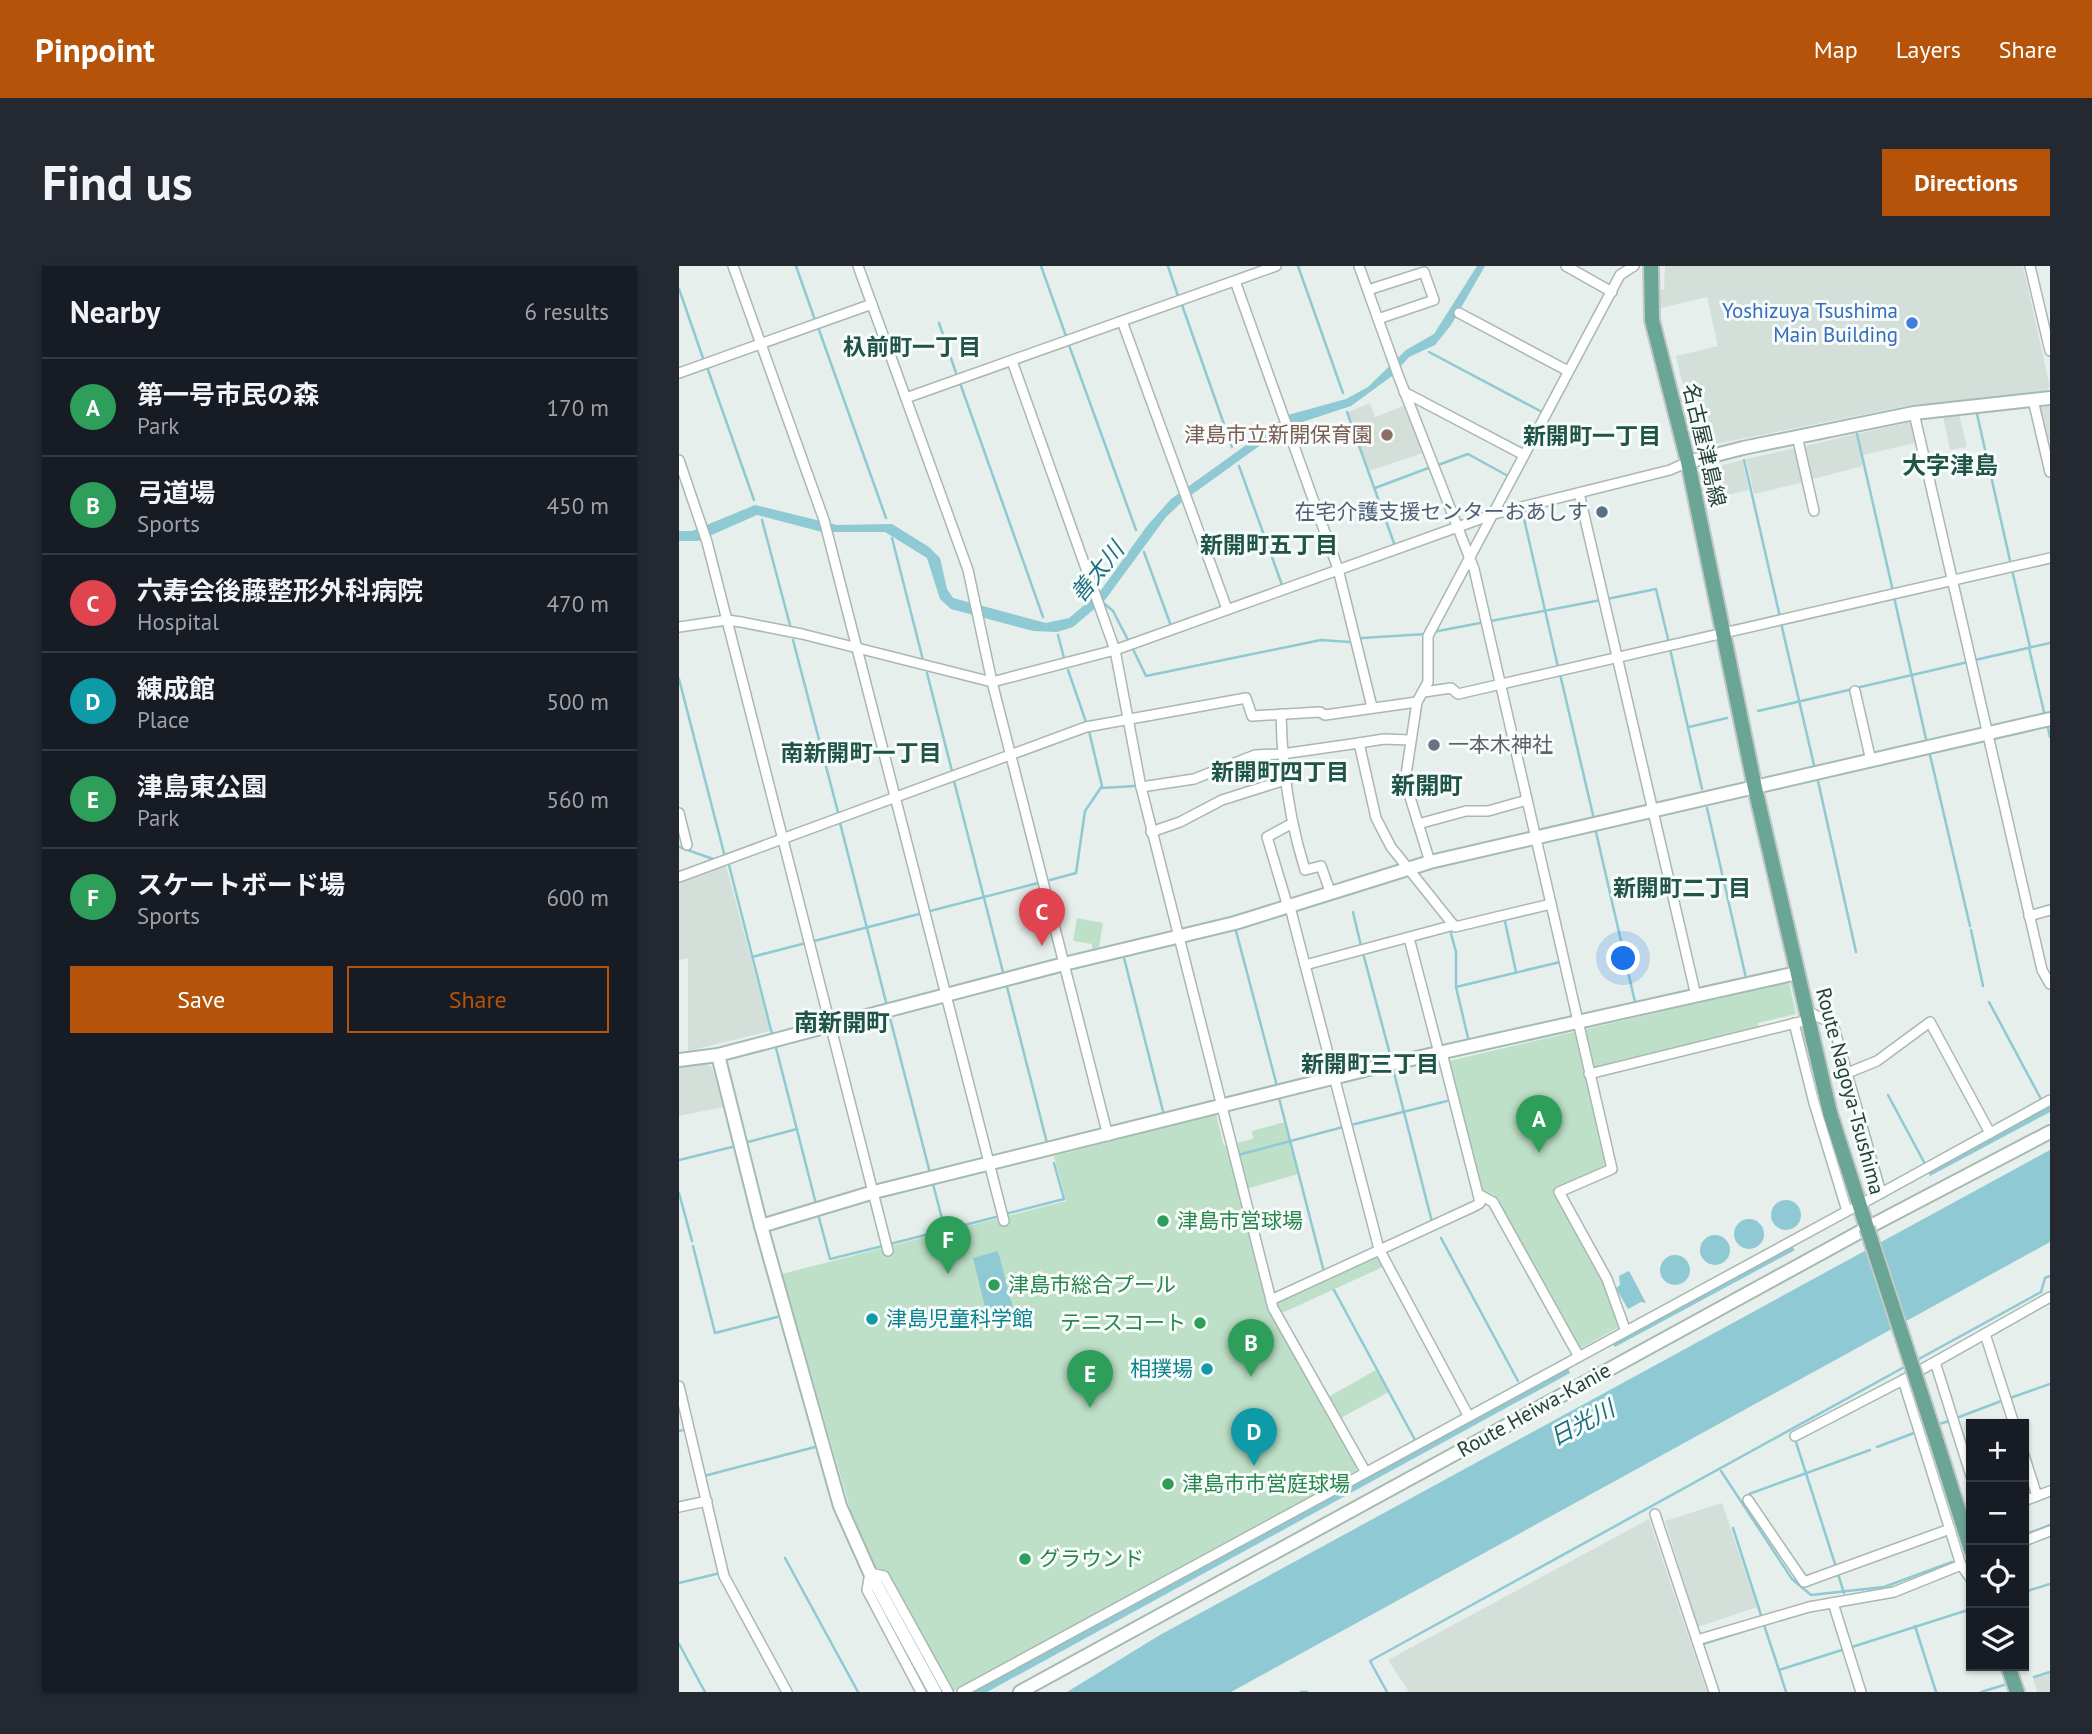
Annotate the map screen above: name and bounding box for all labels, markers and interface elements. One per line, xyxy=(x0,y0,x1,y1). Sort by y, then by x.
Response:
text: Pinpoint xyxy=(35,28,155,71)
text: Map xyxy=(1814,34,1858,65)
text: Layers xyxy=(1896,34,1961,65)
text: Share xyxy=(1999,34,2057,65)
button: Directions xyxy=(1882,149,2050,216)
text: Find us xyxy=(42,150,193,214)
text: Nearby xyxy=(70,292,160,331)
text: 6 results xyxy=(525,297,609,326)
place label: Yoshizuya Tsushima Main Building xyxy=(1722,297,1898,348)
marker: Yoshizuya Tsushima Main Building xyxy=(1904,315,1920,331)
district label: 杁前町一丁目 xyxy=(843,332,981,361)
text: 第一号市民の森 xyxy=(137,378,319,411)
street label: 名古屋津島線 xyxy=(1677,380,1732,509)
text: A xyxy=(86,393,100,422)
text: 170 m xyxy=(547,393,609,422)
text: Park xyxy=(137,411,179,440)
place label: 津島市立新開保育園 xyxy=(1184,421,1373,448)
district label: 新開町一丁目 xyxy=(1523,421,1661,450)
marker: 津島市立新開保育園 xyxy=(1379,427,1395,443)
district label: 大字津島 xyxy=(1902,450,1998,481)
text: 弓道場 xyxy=(137,476,215,509)
text: B xyxy=(86,491,100,520)
text: 450 m xyxy=(547,491,609,520)
place label: 在宅介護支援センターおあしす xyxy=(1294,498,1588,525)
marker: 在宅介護支援センターおあしす xyxy=(1594,504,1610,520)
text: Sports xyxy=(137,509,200,538)
district label: 新開町五丁目 xyxy=(1200,530,1338,559)
water label: 善太川 xyxy=(1064,533,1131,608)
text: 六寿会後藤整形外科病院 xyxy=(137,574,423,607)
text: C xyxy=(87,589,99,618)
text: 470 m xyxy=(547,589,609,618)
text: Hospital xyxy=(137,607,219,636)
text: 練成館 xyxy=(137,672,215,705)
text: D xyxy=(86,687,100,716)
text: 500 m xyxy=(547,687,609,716)
text: Place xyxy=(137,705,190,734)
place label: 一本木神社 xyxy=(1448,731,1553,758)
marker: 一本木神社 xyxy=(1426,737,1442,753)
district label: 南新開町一丁目 xyxy=(781,738,942,767)
district label: 新開町四丁目 xyxy=(1211,757,1349,786)
text: 津島東公園 xyxy=(137,770,267,803)
district label: 新開町 xyxy=(1391,770,1463,801)
text: E xyxy=(87,785,99,814)
text: 560 m xyxy=(547,785,609,814)
text: Park xyxy=(137,803,179,832)
text: スケートボード場 xyxy=(137,868,345,901)
district label: 新開町二丁目 xyxy=(1613,873,1751,902)
text: F xyxy=(87,883,99,912)
text: 600 m xyxy=(547,883,609,912)
pin: C xyxy=(1019,888,1065,946)
text: Sports xyxy=(137,901,200,930)
your location xyxy=(1606,941,1640,975)
button: Save xyxy=(70,966,333,1033)
button: Share xyxy=(347,966,609,1033)
street label: Route Nagoya-Tsushima xyxy=(1810,984,1891,1197)
district label: 南新開町 xyxy=(794,1007,890,1038)
district label: 新開町三丁目 xyxy=(1301,1049,1439,1078)
pin: A xyxy=(1516,1095,1562,1153)
place label: 津島市営球場 xyxy=(1177,1207,1303,1234)
marker: 津島市営球場 xyxy=(1155,1213,1171,1229)
pin: F xyxy=(925,1216,971,1274)
place label: 津島市総合プール xyxy=(1008,1271,1176,1298)
marker: 津島市総合プール xyxy=(986,1277,1002,1293)
place label: 津島児童科学館 xyxy=(886,1305,1033,1332)
place label: テニスコート xyxy=(1060,1309,1186,1336)
marker: 津島児童科学館 xyxy=(864,1311,880,1327)
marker: テニスコート xyxy=(1192,1315,1208,1331)
pin: B xyxy=(1228,1319,1274,1377)
pin: E xyxy=(1067,1350,1113,1408)
place label: 相撲場 xyxy=(1130,1355,1193,1382)
street label: Route Heiwa-Kanie xyxy=(1452,1356,1615,1463)
marker: 相撲場 xyxy=(1199,1361,1215,1377)
water label: 日光川 xyxy=(1544,1392,1622,1452)
pin: D xyxy=(1231,1408,1277,1466)
map controls xyxy=(1966,1419,2029,1671)
button: + xyxy=(1966,1419,2029,1482)
place label: 津島市市営庭球場 xyxy=(1182,1470,1350,1497)
marker: 津島市市営庭球場 xyxy=(1160,1476,1176,1492)
button: − xyxy=(1966,1482,2029,1545)
place label: グラウンド xyxy=(1039,1545,1144,1572)
button: locate xyxy=(1966,1545,2029,1608)
marker: グラウンド xyxy=(1017,1551,1033,1567)
button: layers xyxy=(1966,1608,2029,1671)

